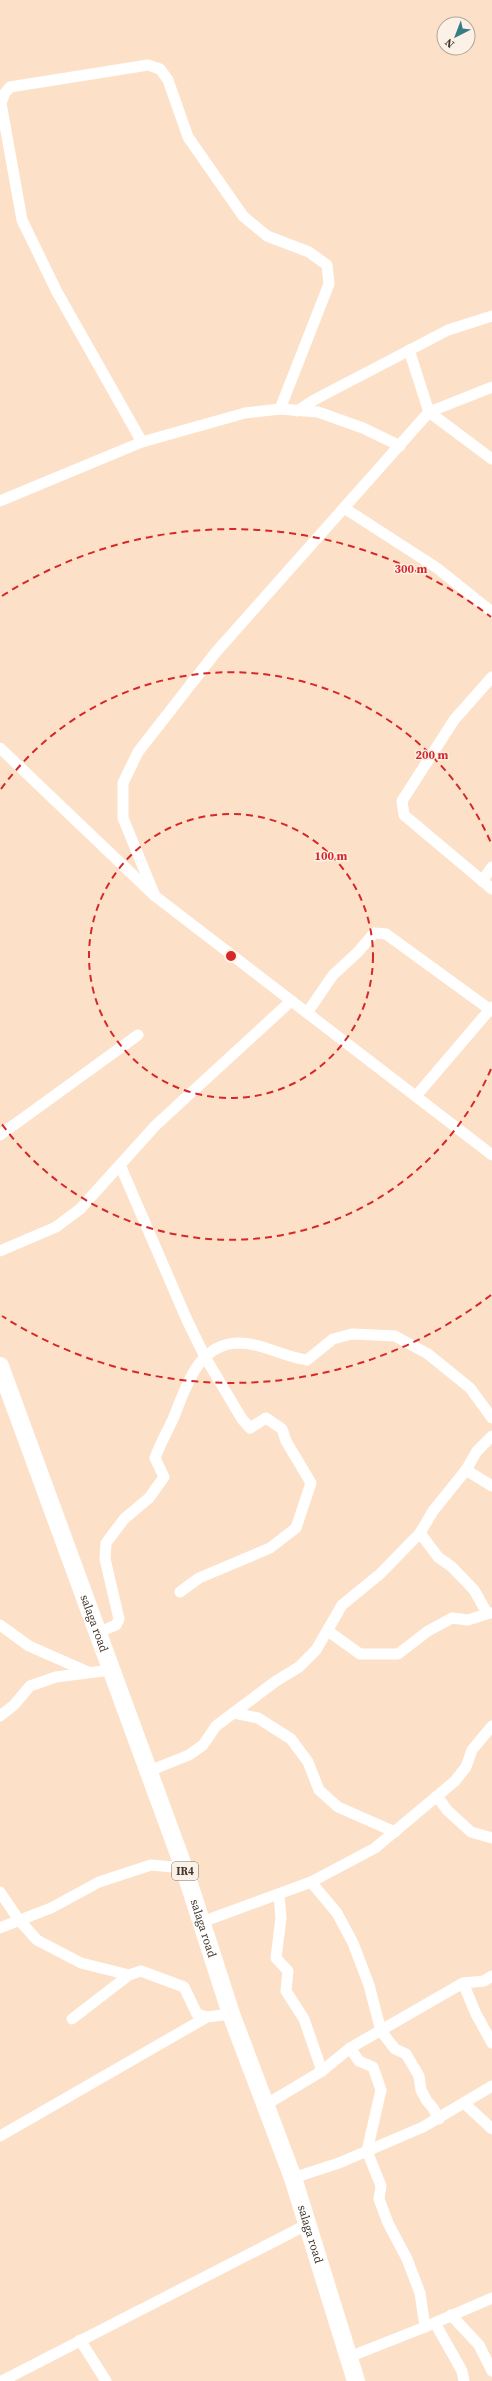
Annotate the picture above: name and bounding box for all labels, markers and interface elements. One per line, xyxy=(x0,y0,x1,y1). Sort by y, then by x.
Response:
north arrow xyxy=(436,16,476,56)
text: N xyxy=(442,35,458,51)
text: 300 m xyxy=(395,561,428,577)
text: 200 m xyxy=(416,747,449,763)
text: 100 m xyxy=(315,848,348,864)
centre of rings xyxy=(224,949,238,963)
street label: salaga road xyxy=(76,1592,112,1654)
road number: IR4 xyxy=(172,1862,198,1880)
street label: salaga road xyxy=(187,1897,220,1960)
street label: salaga road xyxy=(294,2203,327,2265)

